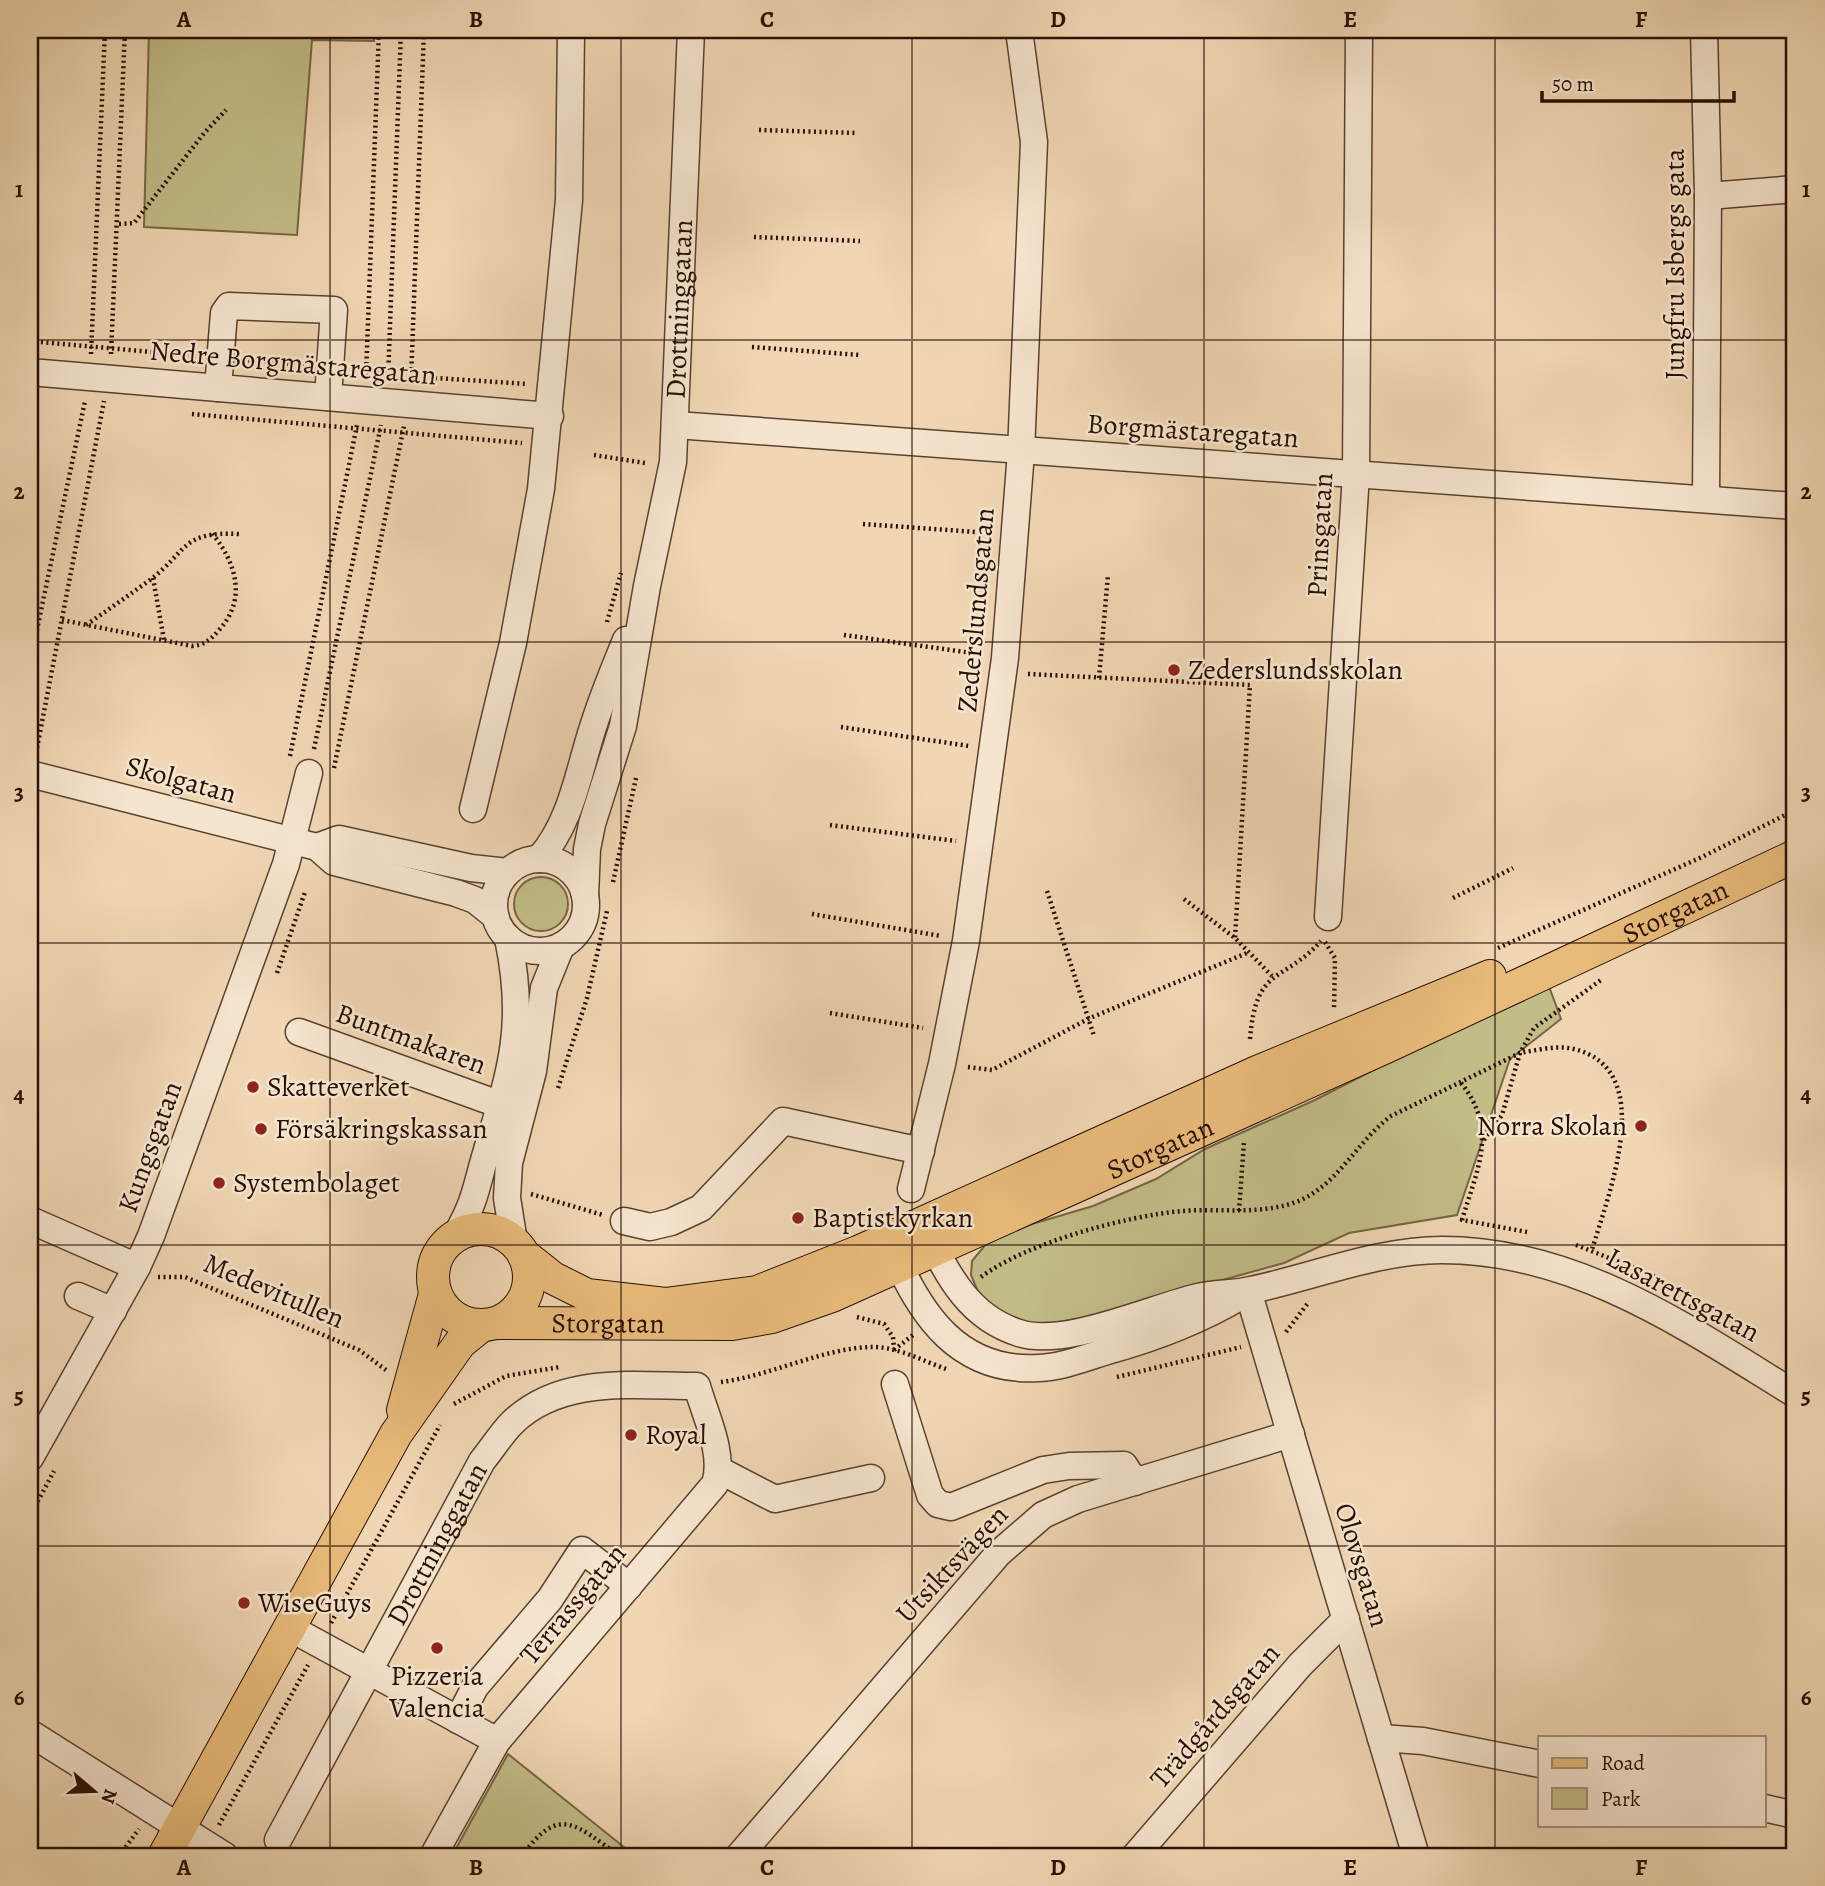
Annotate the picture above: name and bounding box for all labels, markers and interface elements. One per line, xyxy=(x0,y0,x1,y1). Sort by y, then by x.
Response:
text: A xyxy=(176,4,192,35)
text: B xyxy=(469,4,483,35)
text: C xyxy=(760,4,774,35)
text: D xyxy=(1050,4,1066,35)
text: E xyxy=(1343,4,1357,35)
text: F xyxy=(1635,4,1648,35)
scale bar xyxy=(1542,60,1734,104)
text: 50 m xyxy=(1552,70,1594,98)
street label: Jungfru Isbergs gata xyxy=(1656,148,1694,380)
text: 1 xyxy=(15,174,23,205)
text: 1 xyxy=(1802,174,1810,205)
street label: Drottninggatan xyxy=(657,219,702,400)
street label: Nedre Borgmästaregatan xyxy=(148,332,438,394)
street label: Borgmästaregatan xyxy=(1086,405,1300,457)
street label: Prinsgatan xyxy=(1298,472,1342,598)
text: 2 xyxy=(13,476,25,507)
text: 2 xyxy=(1800,476,1812,507)
street label: Zederslundsgatan xyxy=(948,506,1004,714)
place label: Zederslundsskolan xyxy=(1188,651,1403,689)
marker: Zederslundsskolan xyxy=(1166,662,1182,678)
street label: Skolgatan xyxy=(121,747,241,813)
text: 3 xyxy=(14,777,24,808)
text: 3 xyxy=(1801,777,1811,808)
street label: Storgatan xyxy=(1616,871,1735,953)
street label: Buntmakaren xyxy=(330,994,492,1084)
place label: Skatteverket xyxy=(267,1068,409,1106)
street label: Kungsgatan xyxy=(109,1076,191,1218)
text: 4 xyxy=(14,1079,25,1110)
marker: Skatteverket xyxy=(245,1079,261,1095)
text: 4 xyxy=(1801,1079,1812,1110)
place label: Norra Skolan xyxy=(1477,1107,1627,1145)
street label: Storgatan xyxy=(1101,1108,1220,1189)
place label: Försäkringskassan xyxy=(275,1110,488,1148)
marker: Norra Skolan xyxy=(1633,1118,1649,1134)
marker: Försäkringskassan xyxy=(253,1121,269,1137)
place label: Systembolaget xyxy=(233,1164,400,1202)
marker: Systembolaget xyxy=(211,1175,227,1191)
place label: Baptistkyrkan xyxy=(812,1199,973,1237)
marker: Baptistkyrkan xyxy=(790,1210,806,1226)
street label: Lasarettsgatan xyxy=(1600,1239,1766,1351)
street label: Medevitullen xyxy=(198,1244,350,1338)
street label: Storgatan xyxy=(551,1304,665,1343)
text: 5 xyxy=(14,1380,24,1411)
text: 5 xyxy=(1801,1380,1811,1411)
place label: Royal xyxy=(645,1416,707,1454)
marker: Royal xyxy=(623,1427,639,1443)
street label: Drottninggatan xyxy=(378,1456,497,1632)
street label: Utsiktsvägen xyxy=(887,1497,1017,1631)
street label: Olovsgatan xyxy=(1325,1498,1399,1632)
street label: Terrassgatan xyxy=(511,1535,635,1673)
place label: WiseGuys xyxy=(257,1584,372,1622)
marker: WiseGuys xyxy=(236,1595,252,1611)
street label: Trädgårdsgatan xyxy=(1141,1635,1289,1797)
marker: Pizzeria Valencia xyxy=(429,1640,445,1656)
place label: Pizzeria Valencia xyxy=(388,1657,485,1727)
text: 6 xyxy=(14,1682,25,1713)
text: 6 xyxy=(1801,1682,1812,1713)
legend xyxy=(1538,1736,1766,1826)
text: Road xyxy=(1601,1749,1645,1777)
north arrow xyxy=(60,1756,130,1826)
text: N xyxy=(95,1785,124,1807)
text: Park xyxy=(1601,1785,1641,1813)
text: A xyxy=(176,1852,192,1883)
text: B xyxy=(469,1852,483,1883)
text: C xyxy=(760,1852,774,1883)
text: D xyxy=(1050,1852,1066,1883)
text: E xyxy=(1343,1852,1357,1883)
text: F xyxy=(1635,1852,1648,1883)

